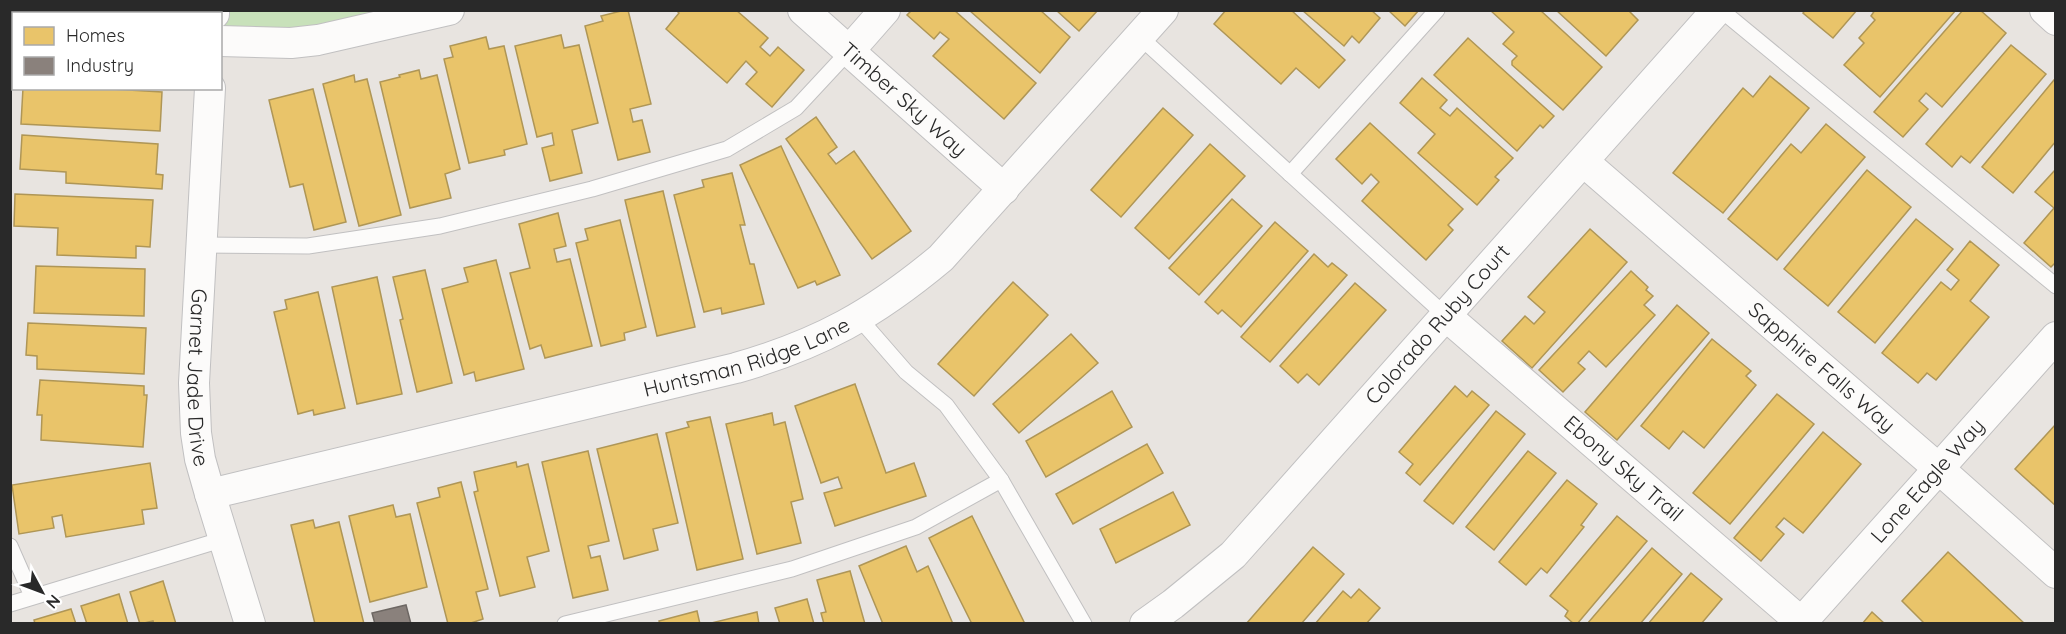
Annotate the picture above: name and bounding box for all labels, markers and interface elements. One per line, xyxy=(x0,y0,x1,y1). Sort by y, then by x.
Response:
legend xyxy=(12,12,222,90)
text: Homes xyxy=(66,24,125,47)
street label: Timber Sky Way xyxy=(836,36,973,162)
text: Industry xyxy=(66,54,134,77)
street label: Colorado Ruby Court xyxy=(1359,239,1515,409)
street label: Garnet Jade Drive xyxy=(182,288,215,469)
street label: Sapphire Falls Way xyxy=(1743,296,1901,437)
street label: Huntsman Ridge Lane xyxy=(640,311,854,402)
street label: Ebony Sky Trail xyxy=(1559,409,1689,527)
street label: Lone Eagle Way xyxy=(1865,412,1989,548)
north arrow xyxy=(12,562,72,622)
text: N xyxy=(42,591,65,613)

